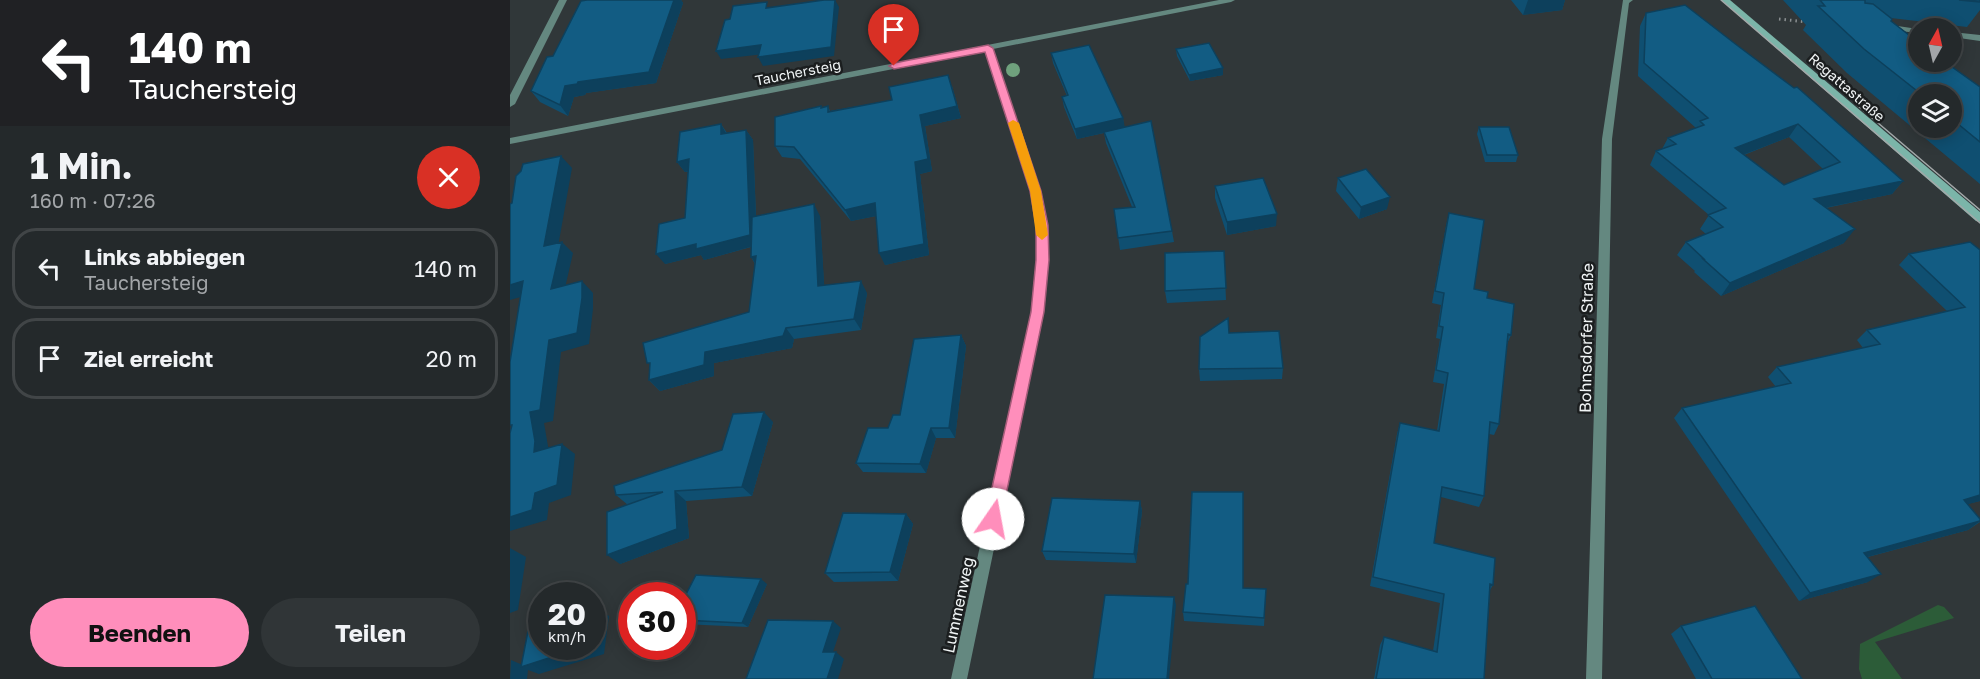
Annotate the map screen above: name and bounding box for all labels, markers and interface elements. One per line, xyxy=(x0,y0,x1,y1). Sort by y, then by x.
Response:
pin xyxy=(868,4,919,66)
icon: arrive xyxy=(877,13,910,46)
north arrow xyxy=(1908,18,1962,72)
map controls xyxy=(1908,18,1962,138)
text: 140 m xyxy=(129,22,251,72)
icon: left xyxy=(30,24,108,102)
street label: Regattastraße xyxy=(1805,49,1889,125)
street label: Tauchersteig xyxy=(754,55,842,89)
text: Tauchersteig xyxy=(129,73,297,105)
button: layers xyxy=(1908,84,1962,138)
text: 1 Min. xyxy=(30,144,133,187)
button: close xyxy=(417,146,480,209)
text: 160 m · 07:26 xyxy=(30,188,156,212)
text: Links abbiegen xyxy=(84,243,245,270)
icon: left xyxy=(33,252,66,285)
text: 140 m xyxy=(414,255,477,282)
street label: Bohnsdorfer Straße xyxy=(1575,263,1597,413)
text: Tauchersteig xyxy=(84,270,208,294)
icon: arrive xyxy=(33,342,66,375)
text: Ziel erreicht xyxy=(84,345,213,372)
text: 20 m xyxy=(426,345,477,372)
position arrow xyxy=(961,487,1025,551)
street label: Lummenweg xyxy=(938,555,978,655)
speed limit sign: 30 xyxy=(618,582,696,660)
text: 20 xyxy=(548,596,586,632)
button: Beenden xyxy=(30,598,249,667)
button: Teilen xyxy=(261,598,480,667)
text: km/h xyxy=(548,627,586,645)

